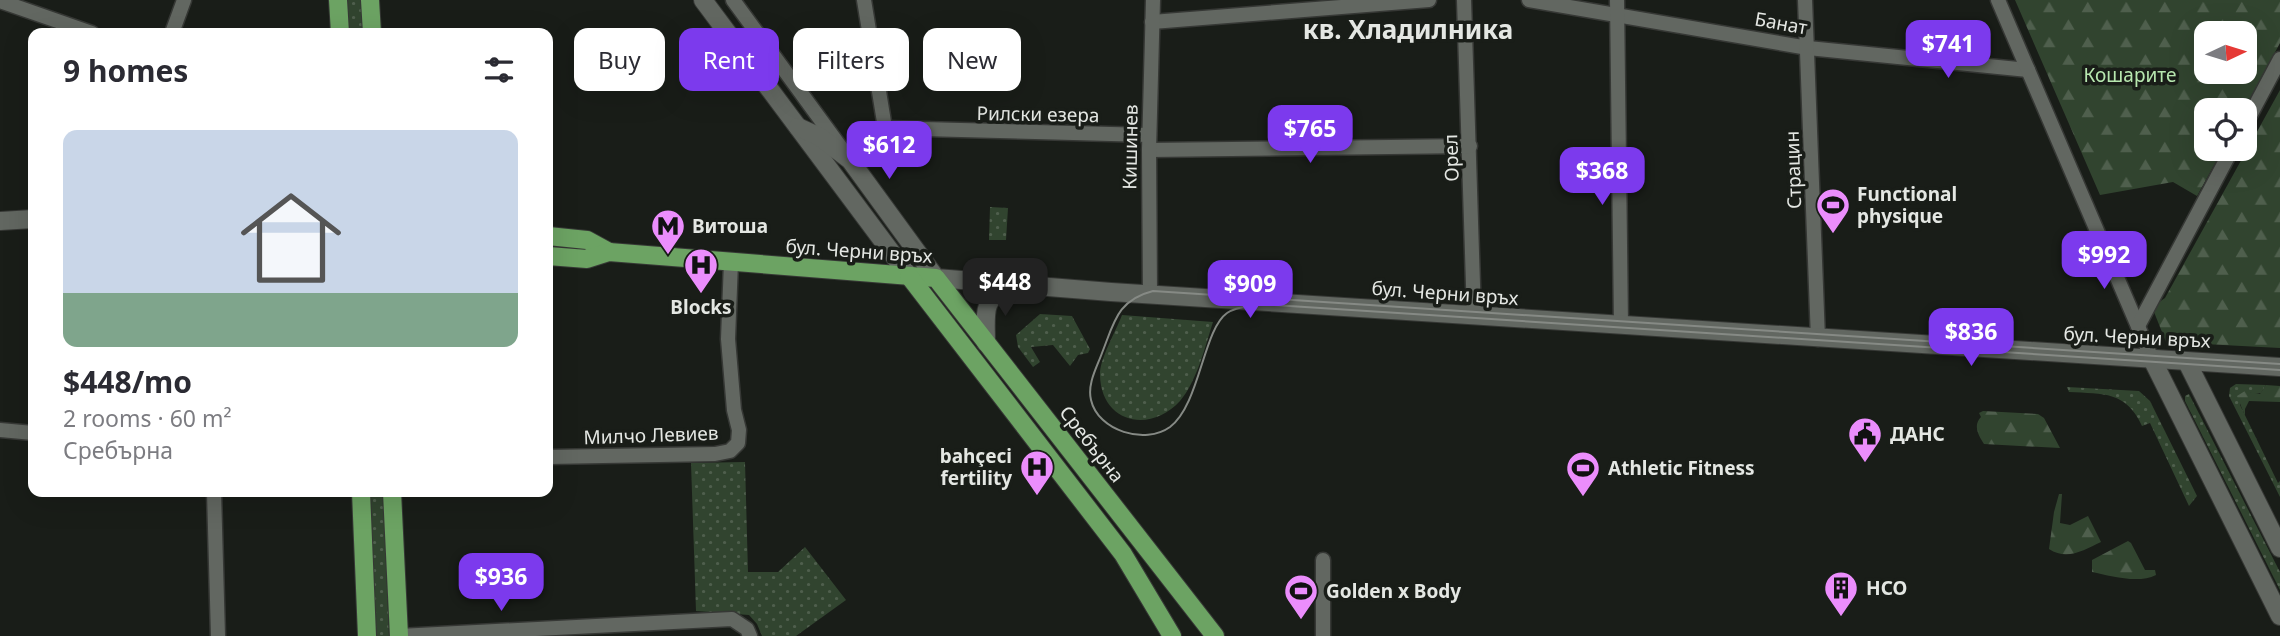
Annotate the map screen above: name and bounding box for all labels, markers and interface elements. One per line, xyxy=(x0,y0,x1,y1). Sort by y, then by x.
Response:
street label: Банат xyxy=(1753,6,1810,40)
district label: кв. Хладилника xyxy=(1303,11,1513,47)
pin: $741 xyxy=(1907,20,1989,80)
north arrow xyxy=(2194,21,2258,84)
map controls xyxy=(2194,21,2257,161)
text: $741 xyxy=(1922,27,1974,59)
chip: Buy xyxy=(574,28,665,91)
chip: Rent xyxy=(679,28,779,91)
chip: Filters xyxy=(793,28,909,91)
chip: New xyxy=(923,28,1021,91)
text: 9 homes xyxy=(63,50,188,91)
icon: filters xyxy=(480,51,518,89)
park label: Кошарите xyxy=(2084,62,2176,88)
button: locate xyxy=(2194,98,2257,161)
street label: Рилски езера xyxy=(976,100,1100,128)
street label: Кишинев xyxy=(1116,104,1144,190)
pin: $765 xyxy=(1269,106,1351,165)
text: $765 xyxy=(1284,112,1336,144)
pin: $612 xyxy=(848,122,930,181)
text: $612 xyxy=(863,128,915,160)
street label: Страцин xyxy=(1779,130,1807,210)
street label: Орел xyxy=(1437,134,1465,182)
pin: $368 xyxy=(1561,148,1643,207)
text: $368 xyxy=(1576,154,1628,186)
icon: home xyxy=(228,175,354,301)
place label: Functional physique xyxy=(1857,181,1957,229)
sports icon: Functional physique xyxy=(1814,186,1852,235)
metro station icon: Витоша xyxy=(649,207,687,256)
place label: Витоша xyxy=(692,213,768,239)
pin: $992 xyxy=(2063,232,2145,291)
street label: бул. Черни връх xyxy=(785,233,934,269)
text: $992 xyxy=(2078,238,2130,270)
hospital icon: Blocks xyxy=(682,246,720,295)
pin: $448 xyxy=(964,258,1046,318)
pin: $909 xyxy=(1209,260,1291,320)
text: $448 xyxy=(979,265,1031,297)
text: $909 xyxy=(1224,267,1276,299)
street label: бул. Черни връх xyxy=(1371,275,1520,311)
place label: Blocks xyxy=(670,294,732,320)
pin: $836 xyxy=(1930,308,2012,368)
text: $836 xyxy=(1945,315,1997,347)
street label: бул. Черни връх xyxy=(2063,320,2211,354)
text: $448/mo xyxy=(63,361,192,402)
street label: Сребърна xyxy=(1054,400,1130,488)
text: 2 rooms · 60 m² xyxy=(63,402,232,434)
public building icon: ДАНС xyxy=(1846,415,1884,464)
street label: Милчо Левиев xyxy=(583,420,719,450)
place label: ДАНС xyxy=(1890,421,1945,447)
text: Сребърна xyxy=(63,434,173,466)
place label: bahçeci fertility xyxy=(940,443,1012,491)
hospital icon: bahçeci fertility xyxy=(1018,448,1056,497)
sports icon: Athletic Fitness xyxy=(1564,449,1602,498)
place label: Athletic Fitness xyxy=(1608,455,1755,481)
pin: $936 xyxy=(460,554,542,613)
text: $936 xyxy=(475,560,527,592)
building icon: НСО xyxy=(1822,569,1860,618)
sports icon: Golden x Body xyxy=(1282,572,1320,621)
place label: НСО xyxy=(1866,575,1907,601)
place label: Golden x Body xyxy=(1326,578,1461,604)

